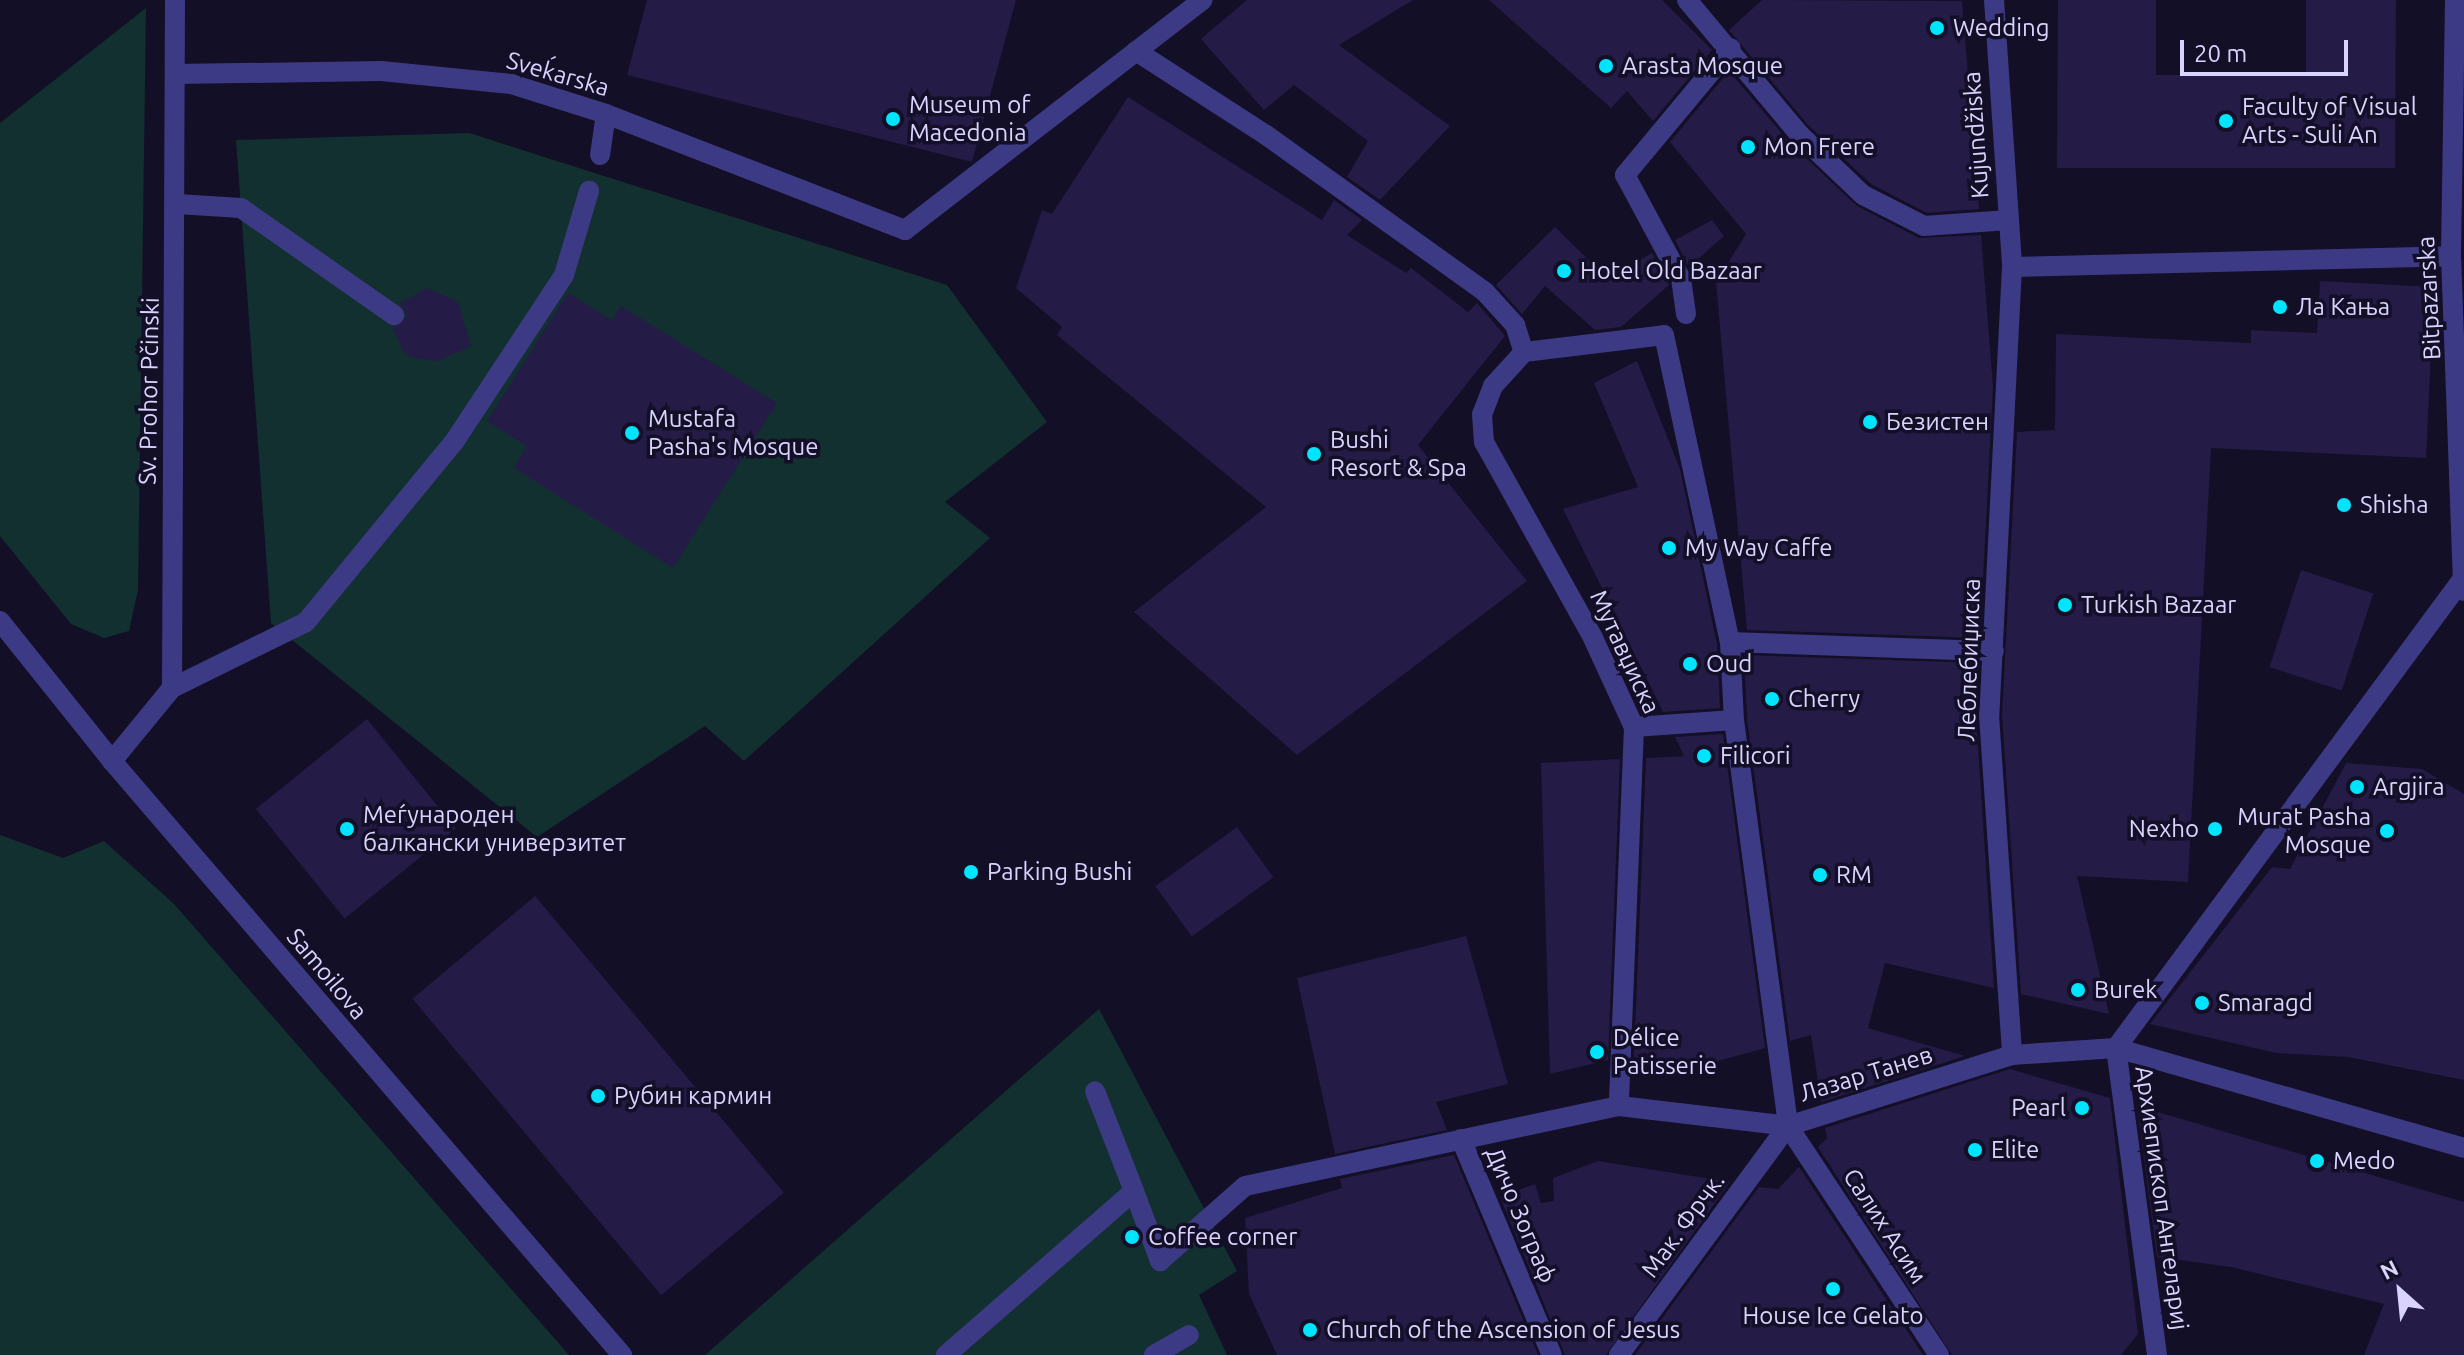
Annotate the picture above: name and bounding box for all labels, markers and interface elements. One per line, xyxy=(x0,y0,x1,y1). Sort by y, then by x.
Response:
place label: Wedding xyxy=(1953,14,2050,42)
marker: Wedding xyxy=(1928,19,1946,37)
scale bar xyxy=(2184,24,2352,74)
text: 20 m xyxy=(2194,40,2247,67)
street label: Sveḱarska xyxy=(503,46,613,102)
place label: Arasta Mosque xyxy=(1622,52,1783,80)
marker: Arasta Mosque xyxy=(1597,57,1615,75)
street label: Kujundžiska xyxy=(1957,71,1995,199)
place label: Museum of Macedonia xyxy=(909,91,1030,147)
place label: Faculty of Visual Arts - Suli An xyxy=(2242,93,2417,149)
marker: Museum of Macedonia xyxy=(884,110,902,128)
marker: Faculty of Visual Arts - Suli An xyxy=(2217,112,2235,130)
place label: Mon Frere xyxy=(1764,133,1875,161)
marker: Mon Frere xyxy=(1739,138,1757,156)
street label: Bitpazarska xyxy=(2411,235,2447,361)
place label: Hotel Old Bazaar xyxy=(1580,257,1762,285)
marker: Hotel Old Bazaar xyxy=(1555,262,1573,280)
place label: Ла Кања xyxy=(2296,293,2390,321)
street label: Sv. Prohor Pčinski xyxy=(133,297,165,485)
marker: Ла Кања xyxy=(2271,298,2289,316)
place label: Mustafa Pasha's Mosque xyxy=(648,405,819,461)
place label: Безистен xyxy=(1886,408,1989,436)
marker: Безистен xyxy=(1861,413,1879,431)
marker: Mustafa Pasha's Mosque xyxy=(623,424,641,442)
place label: Bushi Resort & Spa xyxy=(1330,426,1467,482)
marker: Bushi Resort & Spa xyxy=(1305,445,1323,463)
place label: Shisha xyxy=(2360,491,2429,519)
marker: Shisha xyxy=(2335,496,2353,514)
place label: My Way Caffe xyxy=(1685,534,1833,562)
marker: My Way Caffe xyxy=(1660,539,1678,557)
street label: Леблебиџиска xyxy=(1952,578,1986,742)
street label: Мутавџиска xyxy=(1584,586,1666,718)
place label: Turkish Bazaar xyxy=(2081,591,2236,619)
marker: Turkish Bazaar xyxy=(2056,596,2074,614)
place label: Oud xyxy=(1706,650,1752,678)
marker: Oud xyxy=(1681,655,1699,673)
place label: Cherry xyxy=(1788,685,1860,713)
marker: Cherry xyxy=(1763,690,1781,708)
place label: Filicori xyxy=(1720,742,1791,770)
marker: Filicori xyxy=(1695,747,1713,765)
place label: Argjira xyxy=(2373,773,2445,801)
marker: Argjira xyxy=(2348,778,2366,796)
place label: Меѓународен балкански универзитет xyxy=(363,801,626,857)
place label: Murat Pasha Mosque xyxy=(2237,803,2371,859)
place label: Nexho xyxy=(2129,815,2199,843)
marker: Меѓународен балкански универзитет xyxy=(338,820,356,838)
marker: Nexho xyxy=(2206,820,2224,838)
marker: Murat Pasha Mosque xyxy=(2378,822,2396,840)
place label: Parking Bushi xyxy=(987,858,1132,886)
place label: RM xyxy=(1836,861,1872,889)
marker: Parking Bushi xyxy=(962,863,980,881)
marker: RM xyxy=(1811,866,1829,884)
street label: Samoilova xyxy=(281,923,373,1025)
place label: Burek xyxy=(2094,976,2157,1004)
marker: Burek xyxy=(2069,981,2087,999)
place label: Smaragd xyxy=(2218,989,2313,1017)
marker: Smaragd xyxy=(2193,994,2211,1012)
place label: Délice Patisserie xyxy=(1613,1024,1717,1080)
street label: Лазар Танев xyxy=(1796,1040,1936,1108)
marker: Délice Patisserie xyxy=(1588,1043,1606,1061)
street label: Архиепископ Ангелариј xyxy=(2129,1064,2195,1332)
place label: Рубин кармин xyxy=(614,1082,772,1110)
marker: Рубин кармин xyxy=(589,1087,607,1105)
place label: Pearl xyxy=(2011,1094,2066,1122)
marker: Pearl xyxy=(2073,1099,2091,1117)
place label: Elite xyxy=(1991,1136,2039,1164)
marker: Elite xyxy=(1966,1141,1984,1159)
street label: Дичо Зограф xyxy=(1479,1143,1563,1287)
place label: Medo xyxy=(2333,1147,2395,1175)
marker: Medo xyxy=(2308,1152,2326,1170)
street label: Салих Асим xyxy=(1837,1163,1933,1289)
street label: Мак. Фрчк. xyxy=(1635,1167,1731,1283)
place label: Coffee corner xyxy=(1148,1223,1297,1251)
marker: Coffee corner xyxy=(1123,1228,1141,1246)
north arrow xyxy=(2360,1251,2440,1331)
text: N xyxy=(2376,1254,2402,1284)
marker: House Ice Gelato xyxy=(1824,1280,1842,1298)
place label: House Ice Gelato xyxy=(1743,1302,1923,1330)
place label: Church of the Ascension of Jesus xyxy=(1326,1316,1680,1344)
marker: Church of the Ascension of Jesus xyxy=(1301,1321,1319,1339)

